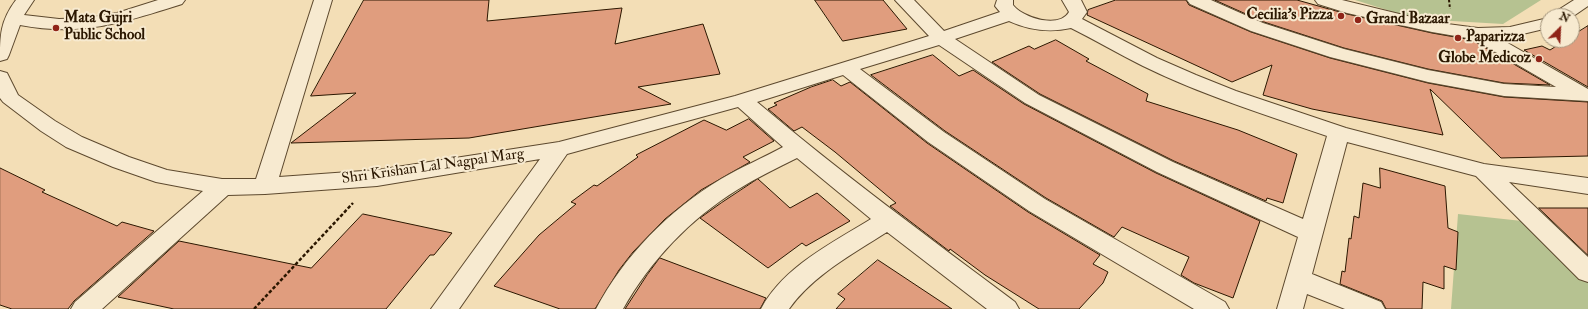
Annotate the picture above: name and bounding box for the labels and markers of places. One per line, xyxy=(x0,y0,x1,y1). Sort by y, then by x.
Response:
place label: Cecilia's Pizza xyxy=(1246,7,1333,25)
place label: Mata Gujri Public School xyxy=(64,10,145,45)
marker: Cecilia's Pizza xyxy=(1336,11,1346,21)
place label: Grand Bazaar xyxy=(1366,11,1450,29)
marker: Grand Bazaar xyxy=(1353,15,1363,25)
marker: Mata Gujri Public School xyxy=(51,23,61,33)
place label: Paparizza xyxy=(1466,29,1525,47)
marker: Paparizza xyxy=(1453,33,1463,43)
place label: Globe Medicoz xyxy=(1438,50,1531,68)
marker: Globe Medicoz xyxy=(1534,54,1544,64)

